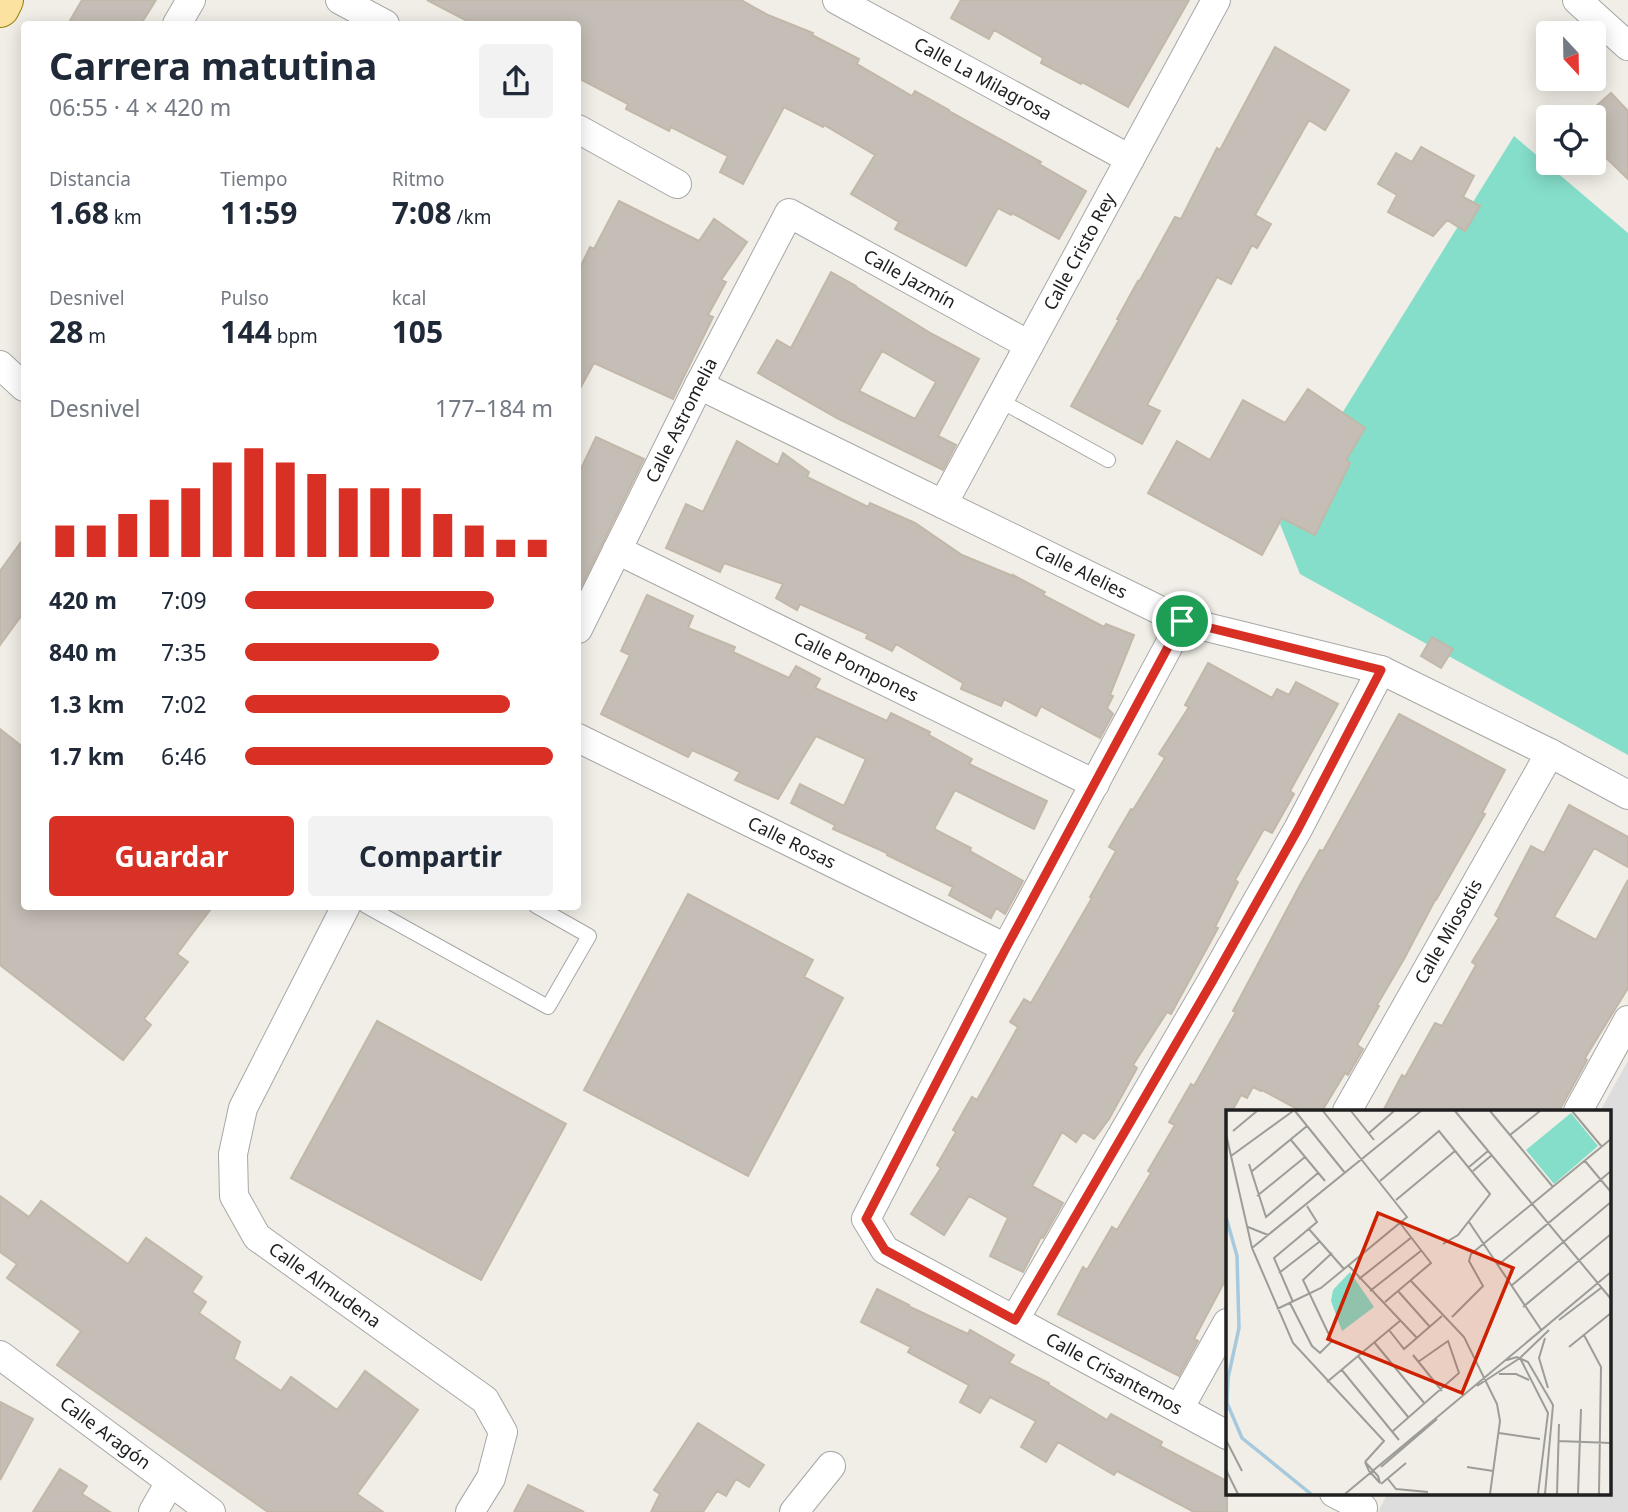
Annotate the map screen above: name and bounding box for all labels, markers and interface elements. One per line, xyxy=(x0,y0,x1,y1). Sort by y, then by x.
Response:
north arrow xyxy=(1536,21,1606,91)
map controls xyxy=(1536,21,1606,175)
street label: Calle La Milagrosa xyxy=(910,31,1057,125)
text: Carrera matutina xyxy=(49,39,377,91)
button: share xyxy=(479,44,553,118)
text: 06:55 · 4 × 420 m xyxy=(49,91,231,123)
button: locate xyxy=(1536,105,1606,175)
text: Distancia xyxy=(49,166,131,192)
text: Tiempo xyxy=(220,166,287,192)
text: Ritmo xyxy=(392,166,445,192)
street label: Calle Cristo Rey xyxy=(1037,188,1121,314)
text: 1.68 xyxy=(49,192,109,233)
text: 11:59 xyxy=(220,192,297,233)
text: 7:08 xyxy=(392,192,452,233)
text: km xyxy=(109,204,142,230)
text: /km xyxy=(452,204,492,230)
street label: Calle Jazmín xyxy=(860,243,960,313)
text: Desnivel xyxy=(49,285,125,311)
text: Pulso xyxy=(220,285,269,311)
text: kcal xyxy=(392,285,426,311)
text: 28 xyxy=(49,311,83,352)
text: 144 xyxy=(220,311,272,352)
text: 105 xyxy=(392,311,443,352)
text: m xyxy=(83,323,106,349)
text: bpm xyxy=(272,323,318,349)
street label: Calle Astromelia xyxy=(640,353,722,486)
text: Desnivel xyxy=(49,392,141,424)
text: 177–184 m xyxy=(435,392,553,424)
street label: Calle Alelies xyxy=(1031,538,1132,603)
text: 420 m xyxy=(49,584,117,616)
text: 7:09 xyxy=(161,584,207,616)
pin xyxy=(1152,591,1212,651)
icon: arrive xyxy=(1163,602,1201,640)
street label: Calle Pompones xyxy=(790,625,923,707)
text: 840 m xyxy=(49,636,117,668)
text: 7:35 xyxy=(161,636,207,668)
text: 1.3 km xyxy=(49,688,124,720)
text: 7:02 xyxy=(161,688,207,720)
text: 1.7 km xyxy=(49,740,124,772)
text: 6:46 xyxy=(161,740,207,772)
street label: Calle Rosas xyxy=(744,810,840,874)
button: Guardar xyxy=(49,816,294,896)
button: Compartir xyxy=(308,816,553,896)
street label: Calle Miosotis xyxy=(1408,875,1487,988)
inset map xyxy=(1226,1110,1610,1494)
street label: Calle Almudena xyxy=(264,1236,386,1333)
street label: Calle Crisantemos xyxy=(1042,1326,1187,1420)
street label: Calle Aragón xyxy=(55,1391,156,1474)

